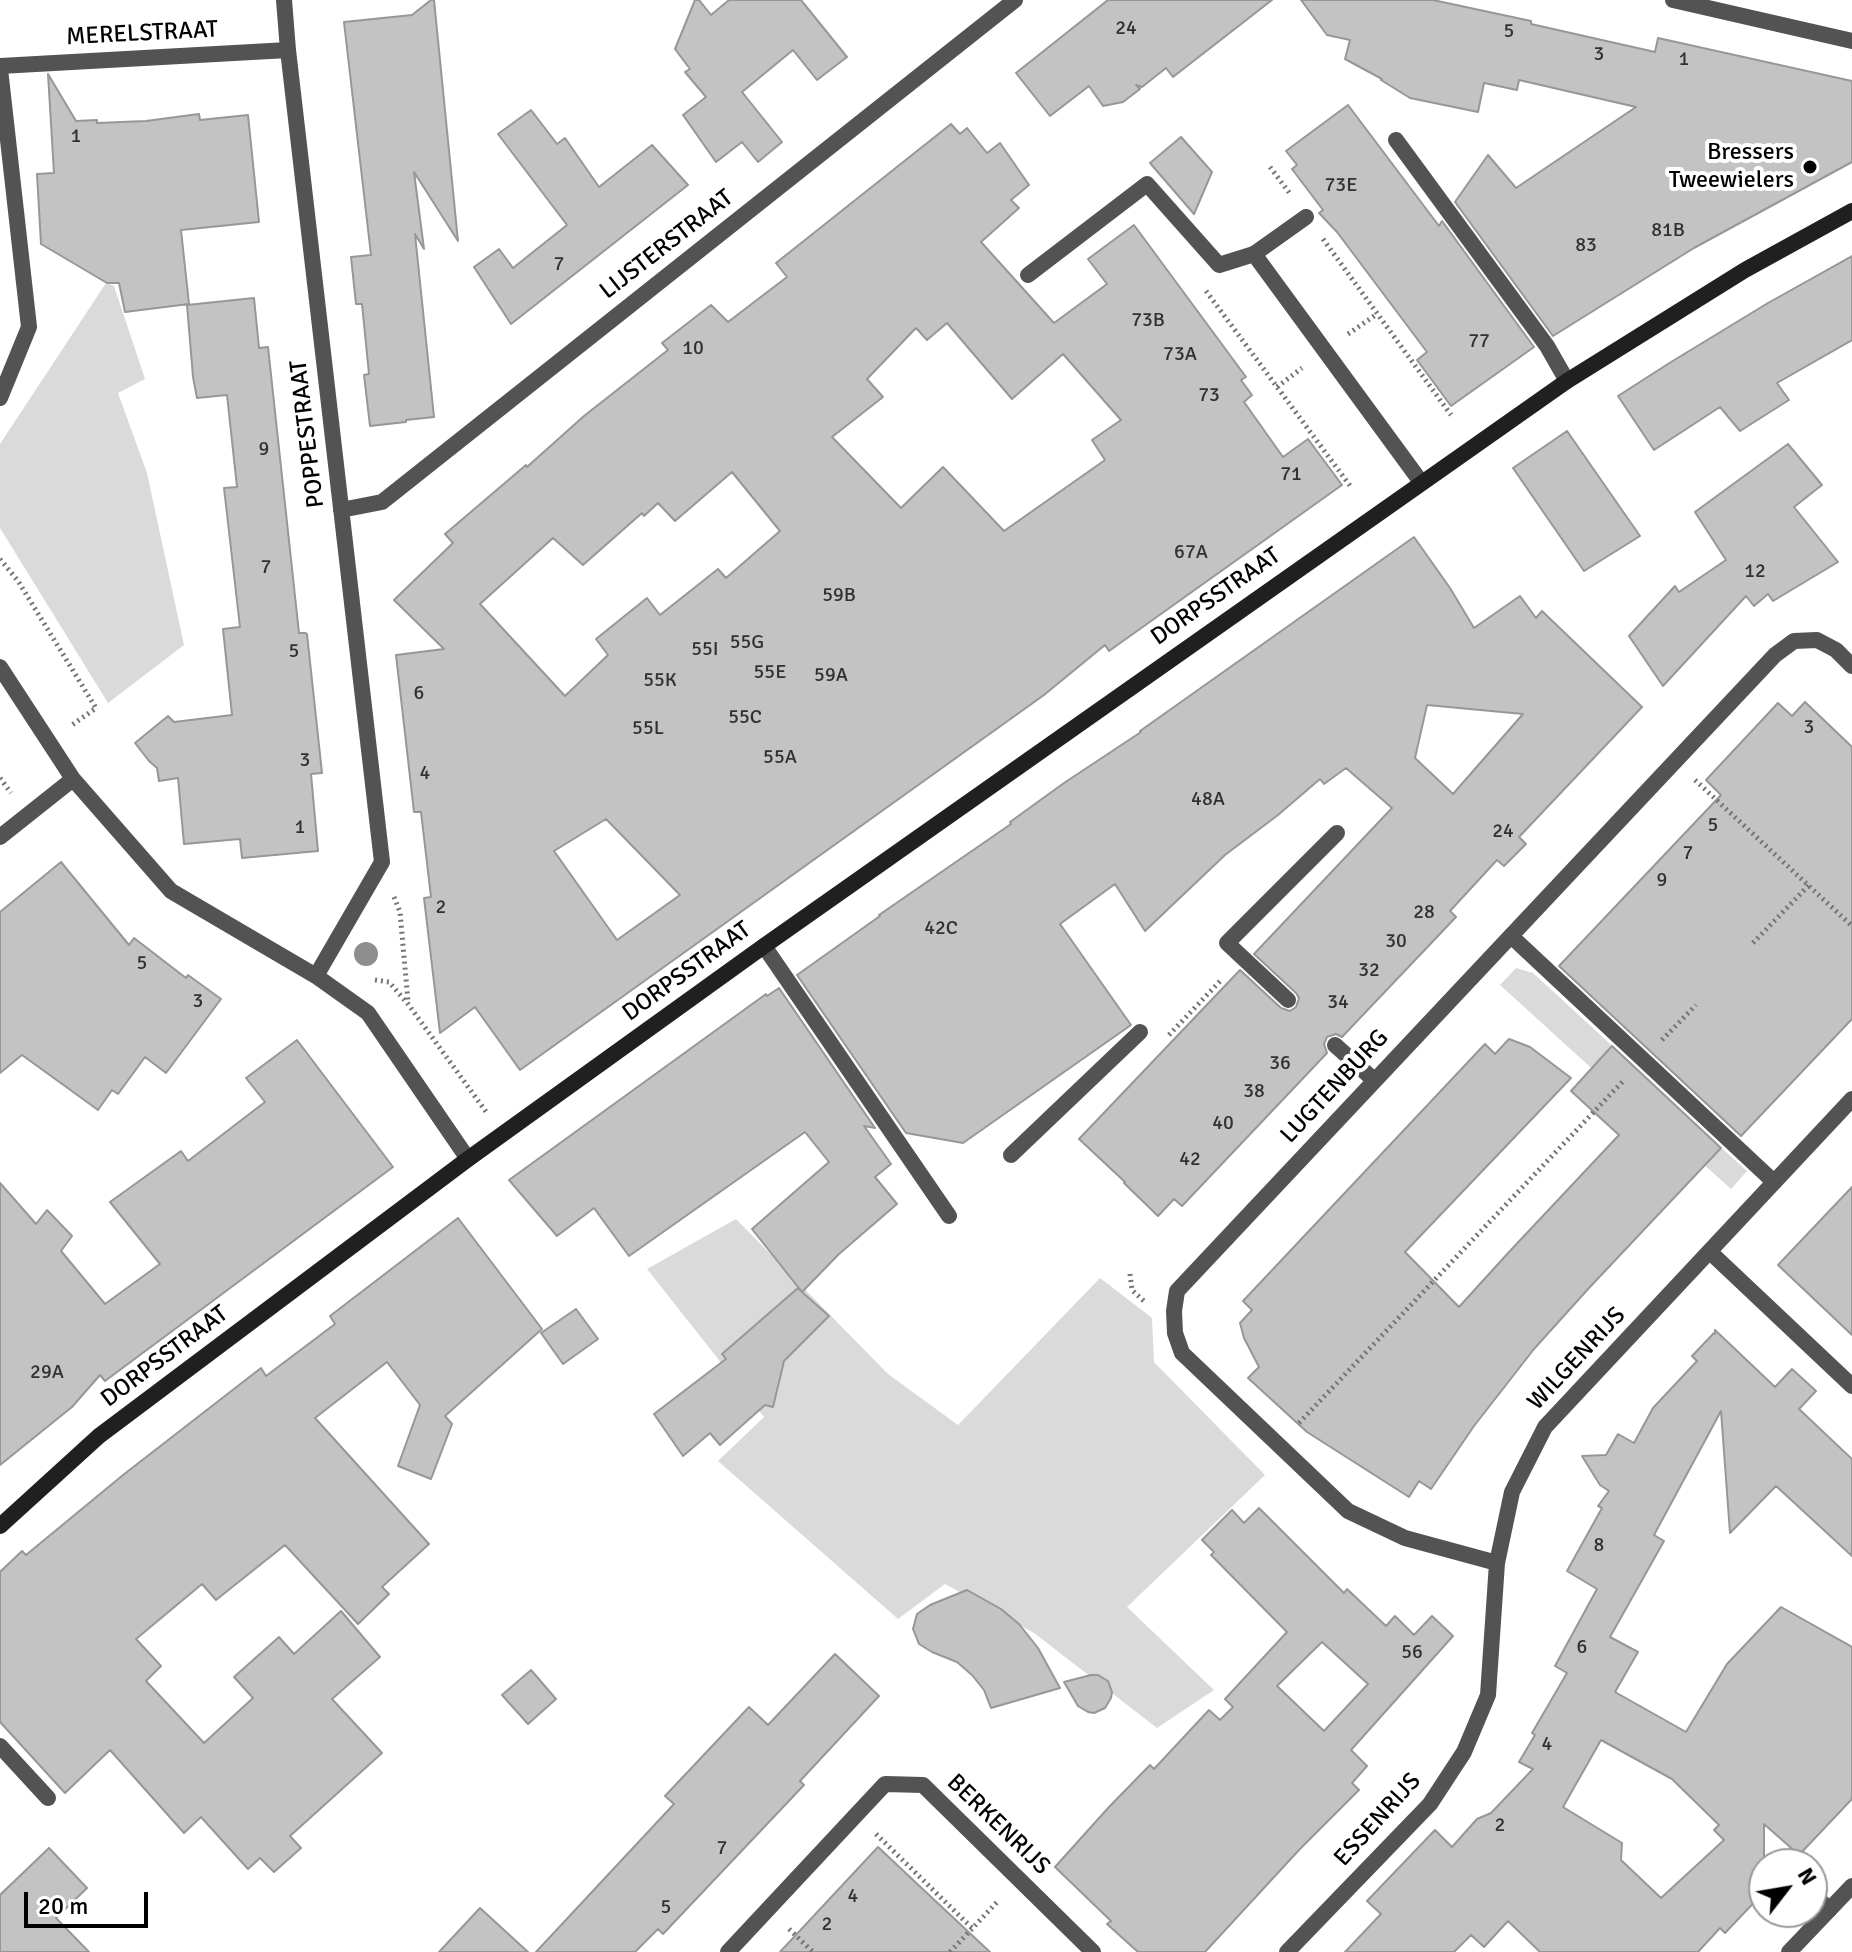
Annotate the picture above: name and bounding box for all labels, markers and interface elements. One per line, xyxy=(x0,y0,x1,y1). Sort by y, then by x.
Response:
street label: MERELSTRAAT xyxy=(65,16,219,52)
house number: 24 xyxy=(1115,17,1137,41)
house number: 5 xyxy=(1504,20,1514,44)
house number: 3 xyxy=(1594,43,1604,67)
house number: 1 xyxy=(1679,48,1689,72)
house number: 1 xyxy=(71,125,81,149)
place label: Bressers Tweewielers xyxy=(1669,139,1794,195)
marker: Bressers Tweewielers xyxy=(1801,158,1819,176)
house number: 73E xyxy=(1325,174,1357,198)
street label: LIJSTERSTRAAT xyxy=(595,184,739,306)
house number: 81B xyxy=(1651,219,1685,243)
house number: 83 xyxy=(1575,234,1597,258)
house number: 7 xyxy=(554,253,564,277)
house number: 73B xyxy=(1131,309,1165,333)
house number: 77 xyxy=(1468,330,1490,354)
house number: 10 xyxy=(682,337,704,361)
house number: 73A xyxy=(1163,343,1197,367)
street label: POPPESTRAAT xyxy=(285,358,331,510)
house number: 73 xyxy=(1198,384,1220,408)
house number: 9 xyxy=(259,438,269,462)
house number: 71 xyxy=(1280,463,1302,487)
house number: 67A xyxy=(1174,541,1208,565)
street label: DORPSSTRAAT xyxy=(1146,542,1286,652)
house number: 7 xyxy=(261,556,271,580)
house number: 12 xyxy=(1744,560,1766,584)
house number: 59B xyxy=(822,584,856,608)
house number: 55G xyxy=(730,631,764,655)
house number: 55I xyxy=(691,638,719,662)
house number: 5 xyxy=(289,640,299,664)
house number: 55E xyxy=(754,661,786,685)
house number: 59A xyxy=(814,664,848,688)
house number: 55K xyxy=(643,669,677,693)
house number: 6 xyxy=(414,682,424,706)
house number: 55C xyxy=(728,706,762,730)
house number: 3 xyxy=(1804,716,1814,740)
house number: 55L xyxy=(632,717,664,741)
house number: 55A xyxy=(763,746,797,770)
house number: 3 xyxy=(300,749,310,773)
house number: 4 xyxy=(420,762,430,786)
house number: 48A xyxy=(1191,788,1225,812)
house number: 5 xyxy=(1708,814,1718,838)
house number: 1 xyxy=(295,816,305,840)
house number: 24 xyxy=(1492,820,1514,844)
house number: 7 xyxy=(1683,842,1693,866)
house number: 9 xyxy=(1657,869,1667,893)
house number: 2 xyxy=(436,896,446,920)
house number: 28 xyxy=(1413,901,1435,925)
street label: DORPSSTRAAT xyxy=(617,916,757,1028)
house number: 42C xyxy=(924,917,958,941)
house number: 30 xyxy=(1385,930,1407,954)
house number: 5 xyxy=(137,952,147,976)
house number: 32 xyxy=(1358,959,1380,983)
house number: 3 xyxy=(193,990,203,1014)
house number: 34 xyxy=(1327,991,1349,1015)
street label: LUGTENBURG xyxy=(1275,1024,1395,1150)
house number: 36 xyxy=(1269,1052,1291,1076)
house number: 38 xyxy=(1243,1080,1265,1104)
house number: 40 xyxy=(1212,1112,1234,1136)
house number: 42 xyxy=(1179,1148,1201,1172)
street label: DORPSSTRAAT xyxy=(96,1300,234,1414)
street label: WILGENRIJS xyxy=(1522,1302,1632,1416)
house number: 29A xyxy=(30,1361,64,1385)
house number: 8 xyxy=(1594,1534,1604,1558)
house number: 6 xyxy=(1577,1636,1587,1660)
house number: 56 xyxy=(1401,1641,1423,1665)
house number: 4 xyxy=(1542,1733,1552,1757)
street label: ESSENRIJS xyxy=(1329,1767,1427,1873)
street label: BERKENRIJS xyxy=(940,1769,1056,1881)
house number: 2 xyxy=(1495,1814,1505,1838)
house number: 7 xyxy=(717,1837,727,1861)
north arrow xyxy=(1748,1848,1828,1928)
text: N xyxy=(1792,1863,1823,1890)
scale bar xyxy=(28,1876,152,1926)
house number: 4 xyxy=(848,1885,858,1909)
text: 20 m xyxy=(38,1891,88,1921)
house number: 5 xyxy=(661,1896,671,1920)
house number: 2 xyxy=(822,1913,832,1937)

